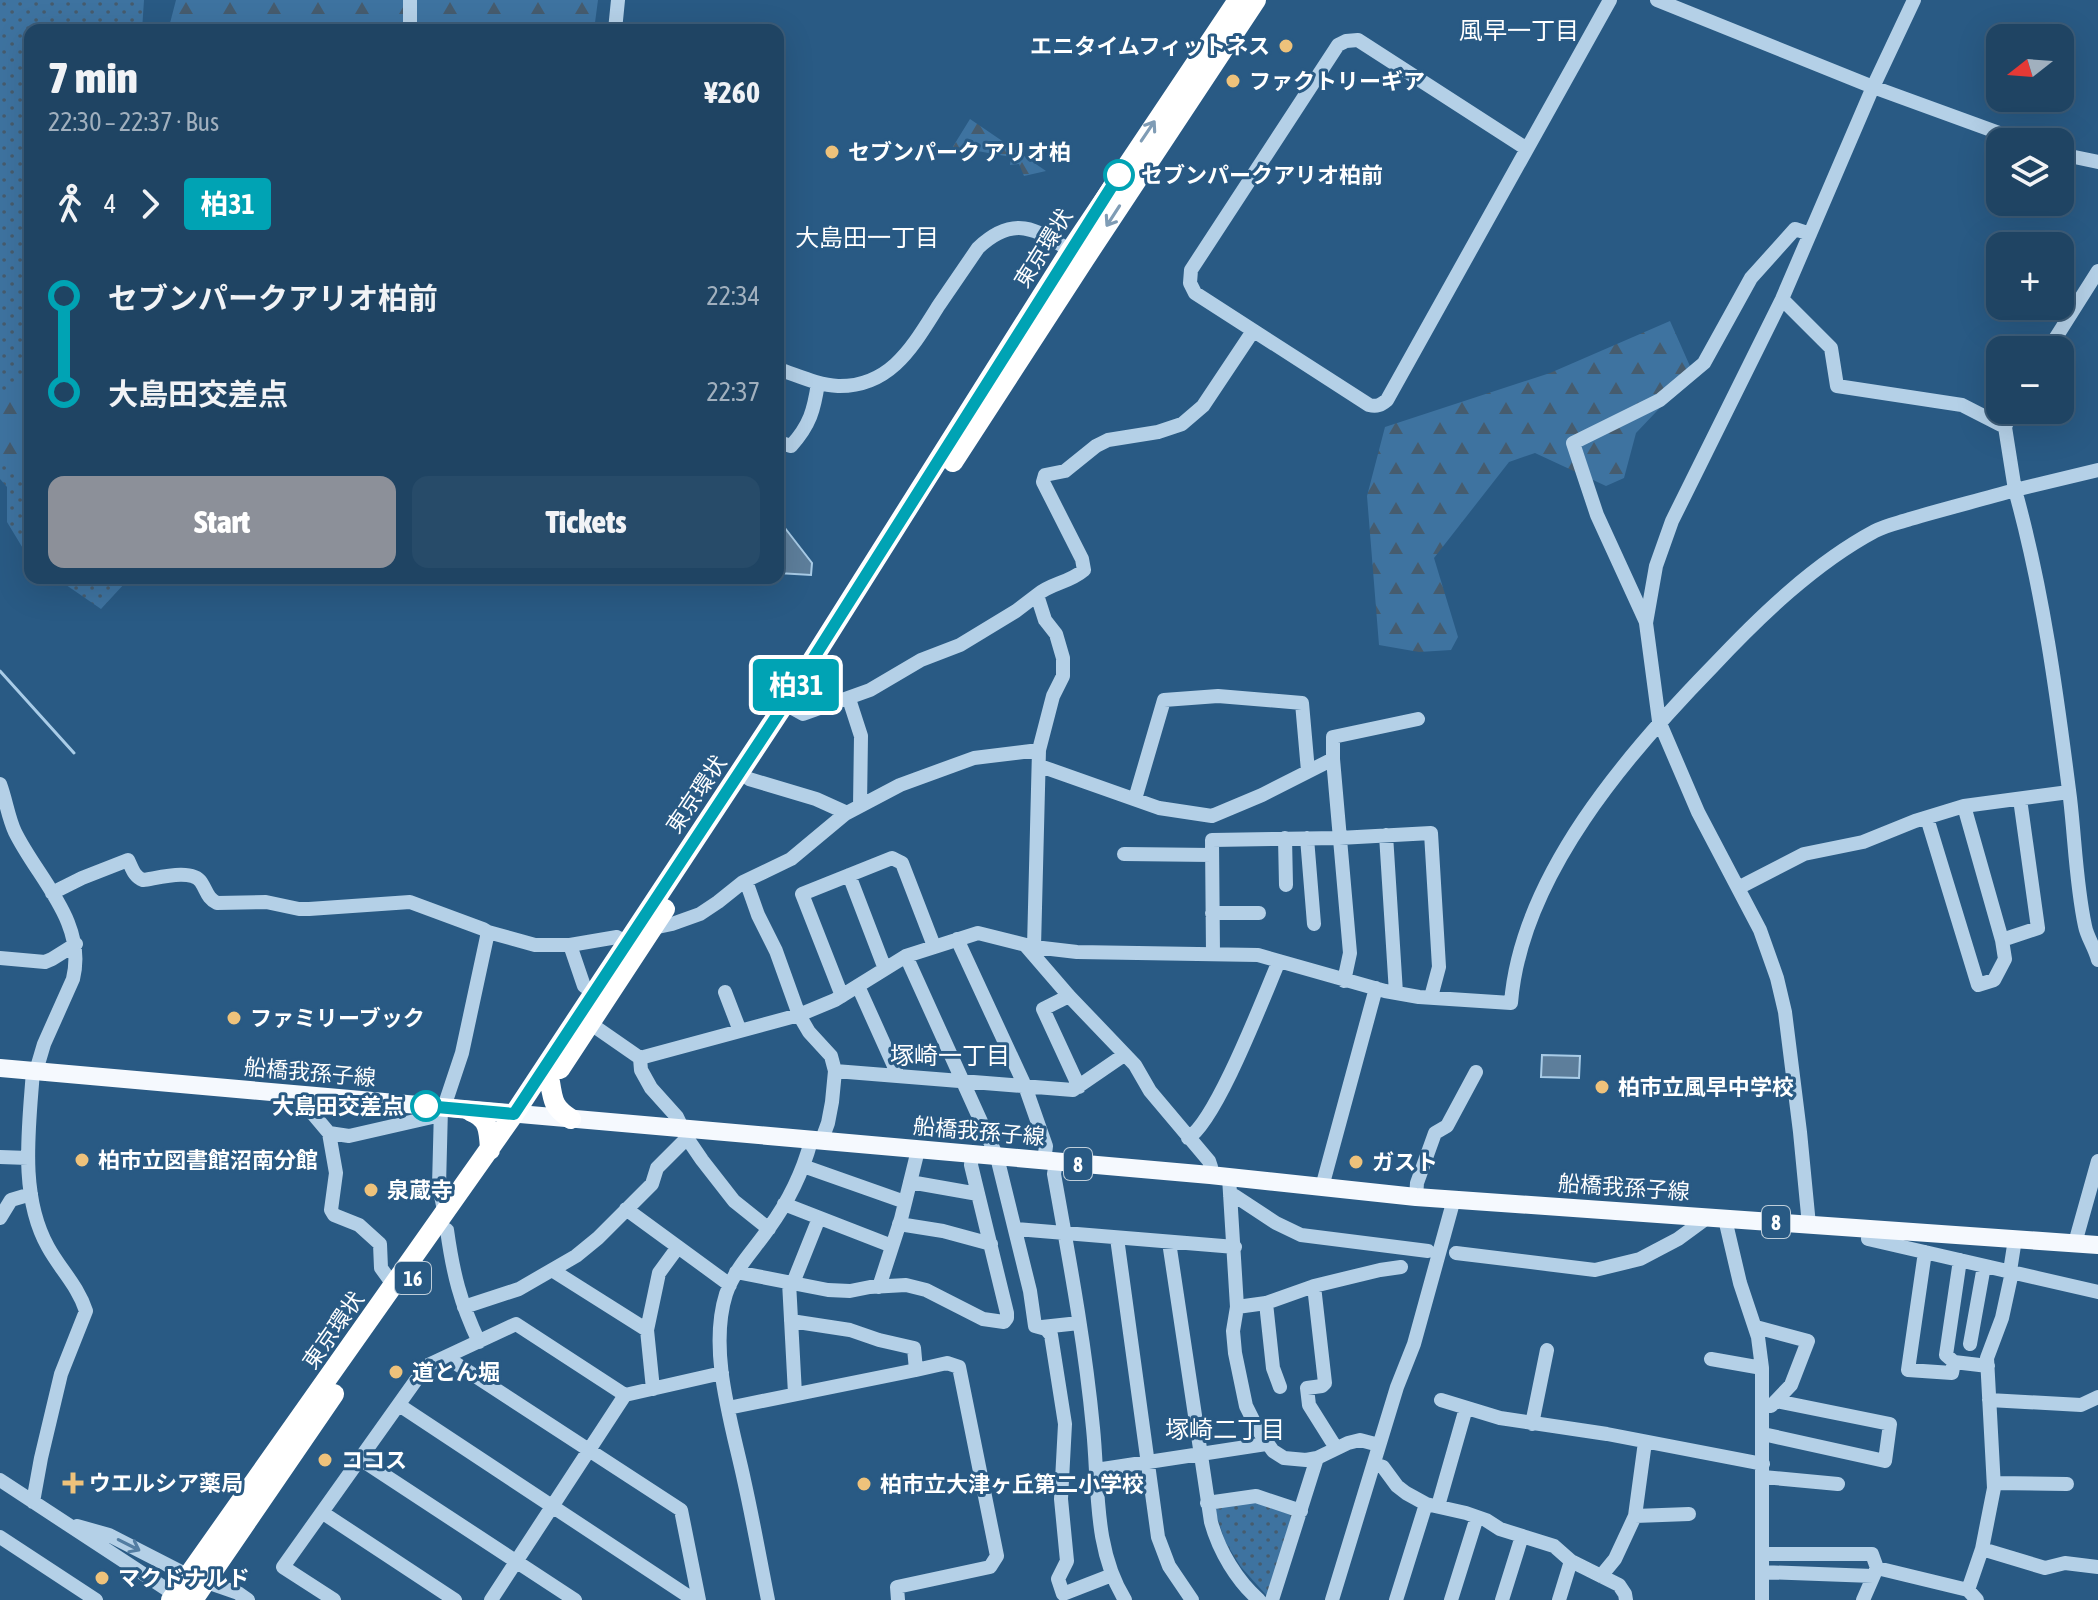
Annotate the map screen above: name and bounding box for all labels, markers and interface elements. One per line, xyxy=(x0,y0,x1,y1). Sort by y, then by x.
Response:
district label: 風早一丁目 xyxy=(1459,17,1579,44)
north arrow xyxy=(1986,24,2074,112)
map controls xyxy=(1986,24,2074,424)
place label: エニタイムフィットネス xyxy=(1030,33,1270,59)
marker: エニタイムフィットネス xyxy=(1277,37,1295,55)
text: 7 min xyxy=(48,52,138,102)
place label: ファクトリーギア xyxy=(1249,68,1425,94)
marker: ファクトリーギア xyxy=(1224,72,1242,90)
text: ¥260 xyxy=(704,75,760,109)
text: 22:30 – 22:37 · Bus xyxy=(48,107,219,137)
one-way arrow xyxy=(1140,121,1156,143)
button: layers xyxy=(1986,128,2074,216)
place label: セブンパーク アリオ柏 xyxy=(848,139,1071,165)
marker: セブンパーク アリオ柏 xyxy=(823,143,841,161)
marker: セブンパークアリオ柏前 xyxy=(1104,160,1134,190)
place label: セブンパークアリオ柏前 xyxy=(1141,162,1383,188)
icon: walk xyxy=(48,182,92,226)
icon: forward xyxy=(128,182,172,226)
text: 柏31 xyxy=(200,188,255,220)
text: 4 xyxy=(104,189,116,219)
street label: 東京環状 xyxy=(1009,204,1077,292)
one-way arrow xyxy=(1105,204,1121,226)
district label: 大島田一丁目 xyxy=(795,224,939,251)
button: + xyxy=(1986,232,2074,320)
text: セブンパークアリオ柏前 xyxy=(108,281,438,315)
text: 22:34 xyxy=(706,281,760,311)
button: − xyxy=(1986,336,2074,424)
text: 大島田交差点 xyxy=(108,377,288,411)
text: 22:37 xyxy=(706,377,760,407)
button: Start xyxy=(48,476,396,568)
button: Tickets xyxy=(412,476,760,568)
line badge: 柏31 xyxy=(750,659,842,711)
text: 柏31 xyxy=(769,669,823,701)
street label: 東京環状 xyxy=(661,750,731,838)
place label: ファミリーブック xyxy=(250,1005,425,1031)
marker: ファミリーブック xyxy=(225,1009,243,1027)
district label: 塚崎一丁目 xyxy=(890,1042,1010,1069)
street label: 船橋我孫子線 xyxy=(243,1053,377,1091)
place label: 柏市立風早中学校 xyxy=(1618,1074,1794,1100)
marker: 柏市立風早中学校 xyxy=(1593,1078,1611,1096)
marker: 大島田交差点 xyxy=(411,1091,441,1121)
place label: 大島田交差点 xyxy=(272,1093,404,1119)
street label: 船橋我孫子線 xyxy=(912,1112,1046,1150)
place label: 柏市立図書館沼南分館 xyxy=(98,1147,318,1173)
road number: 8 xyxy=(1064,1148,1092,1180)
place label: ガスト xyxy=(1372,1149,1438,1175)
marker: 柏市立図書館沼南分館 xyxy=(73,1151,91,1169)
marker: ガスト xyxy=(1347,1153,1365,1171)
street label: 船橋我孫子線 xyxy=(1557,1169,1691,1205)
place label: 泉蔵寺 xyxy=(387,1177,453,1203)
marker: 泉蔵寺 xyxy=(362,1181,380,1199)
road number: 8 xyxy=(1762,1206,1790,1238)
road number: 16 xyxy=(395,1262,431,1294)
street label: 東京環状 xyxy=(297,1286,369,1374)
place label: 道とん堀 xyxy=(412,1359,500,1385)
marker: 道とん堀 xyxy=(387,1363,405,1381)
district label: 塚崎二丁目 xyxy=(1165,1416,1285,1443)
place label: ココス xyxy=(341,1447,407,1473)
marker: ココス xyxy=(316,1451,334,1469)
place label: ウエルシア薬局 xyxy=(89,1470,243,1496)
place label: 柏市立大津ヶ丘第二小学校 xyxy=(880,1471,1144,1497)
marker: ウエルシア薬局 xyxy=(64,1474,82,1492)
marker: 柏市立大津ヶ丘第二小学校 xyxy=(855,1475,873,1493)
one-way arrow xyxy=(116,1537,140,1553)
place label: マクドナルド xyxy=(118,1565,250,1591)
marker: マクドナルド xyxy=(93,1569,111,1587)

